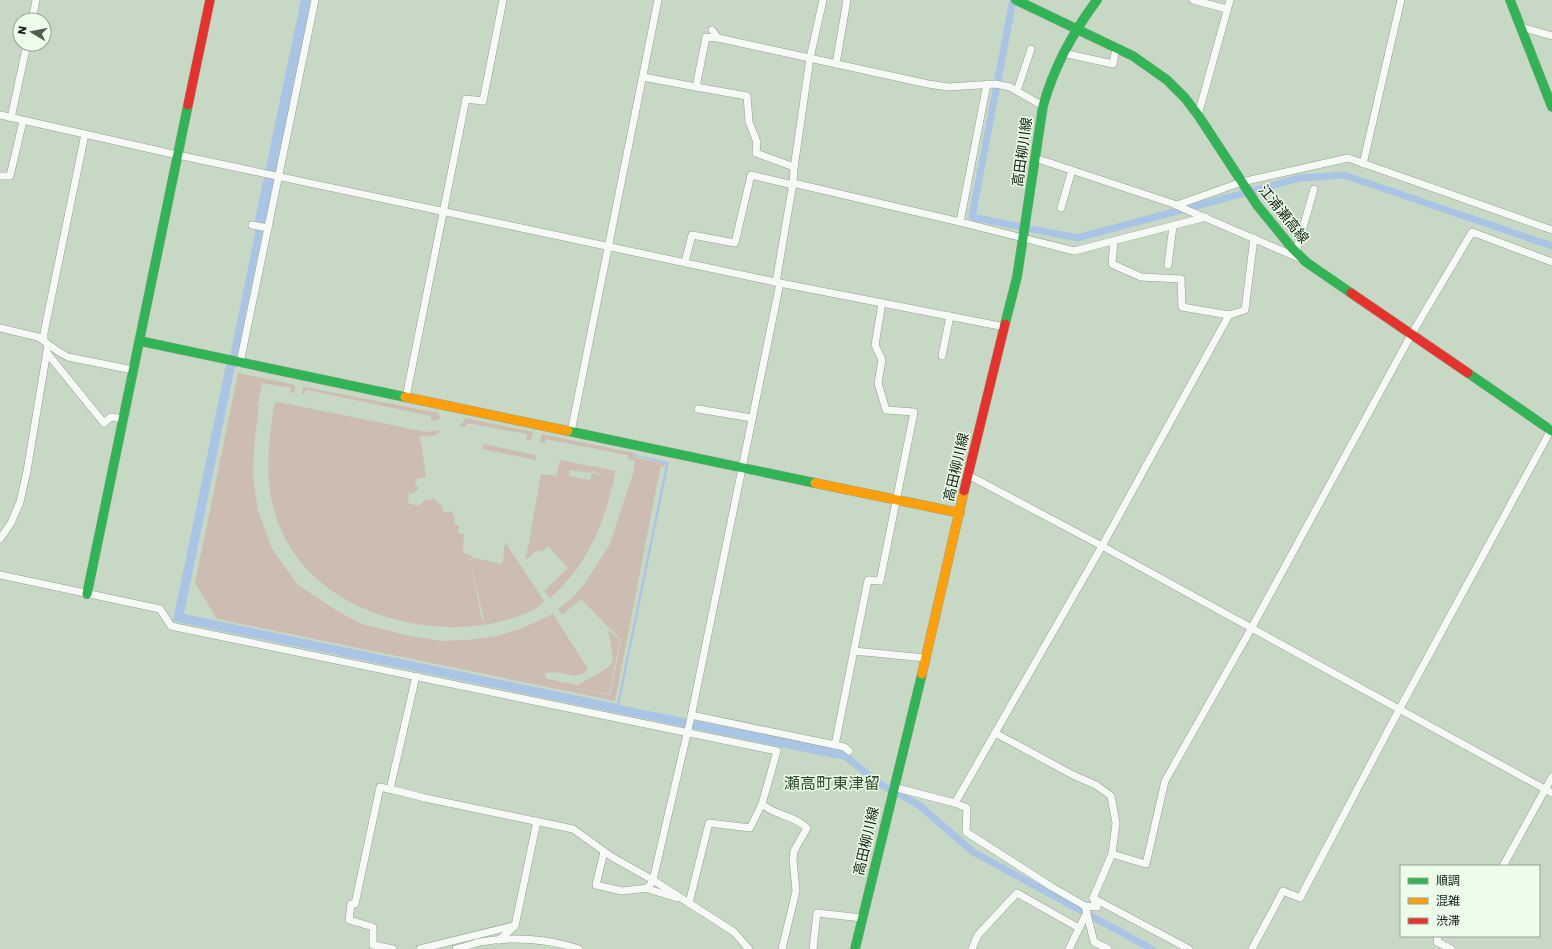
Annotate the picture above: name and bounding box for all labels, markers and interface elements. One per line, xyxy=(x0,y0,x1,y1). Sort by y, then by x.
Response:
north arrow xyxy=(12,12,52,52)
text: N xyxy=(14,25,31,36)
street label: 高田柳川線 xyxy=(1007,116,1037,188)
street label: 江浦瀬高線 xyxy=(1254,181,1314,247)
street label: 高田柳川線 xyxy=(938,431,974,503)
district label: 瀬高町東津留 xyxy=(784,772,880,795)
street label: 高田柳川線 xyxy=(848,805,884,877)
legend xyxy=(1400,865,1540,937)
text: 順調 xyxy=(1436,872,1460,889)
text: 混雑 xyxy=(1436,892,1460,909)
text: 渋滞 xyxy=(1436,912,1460,929)

